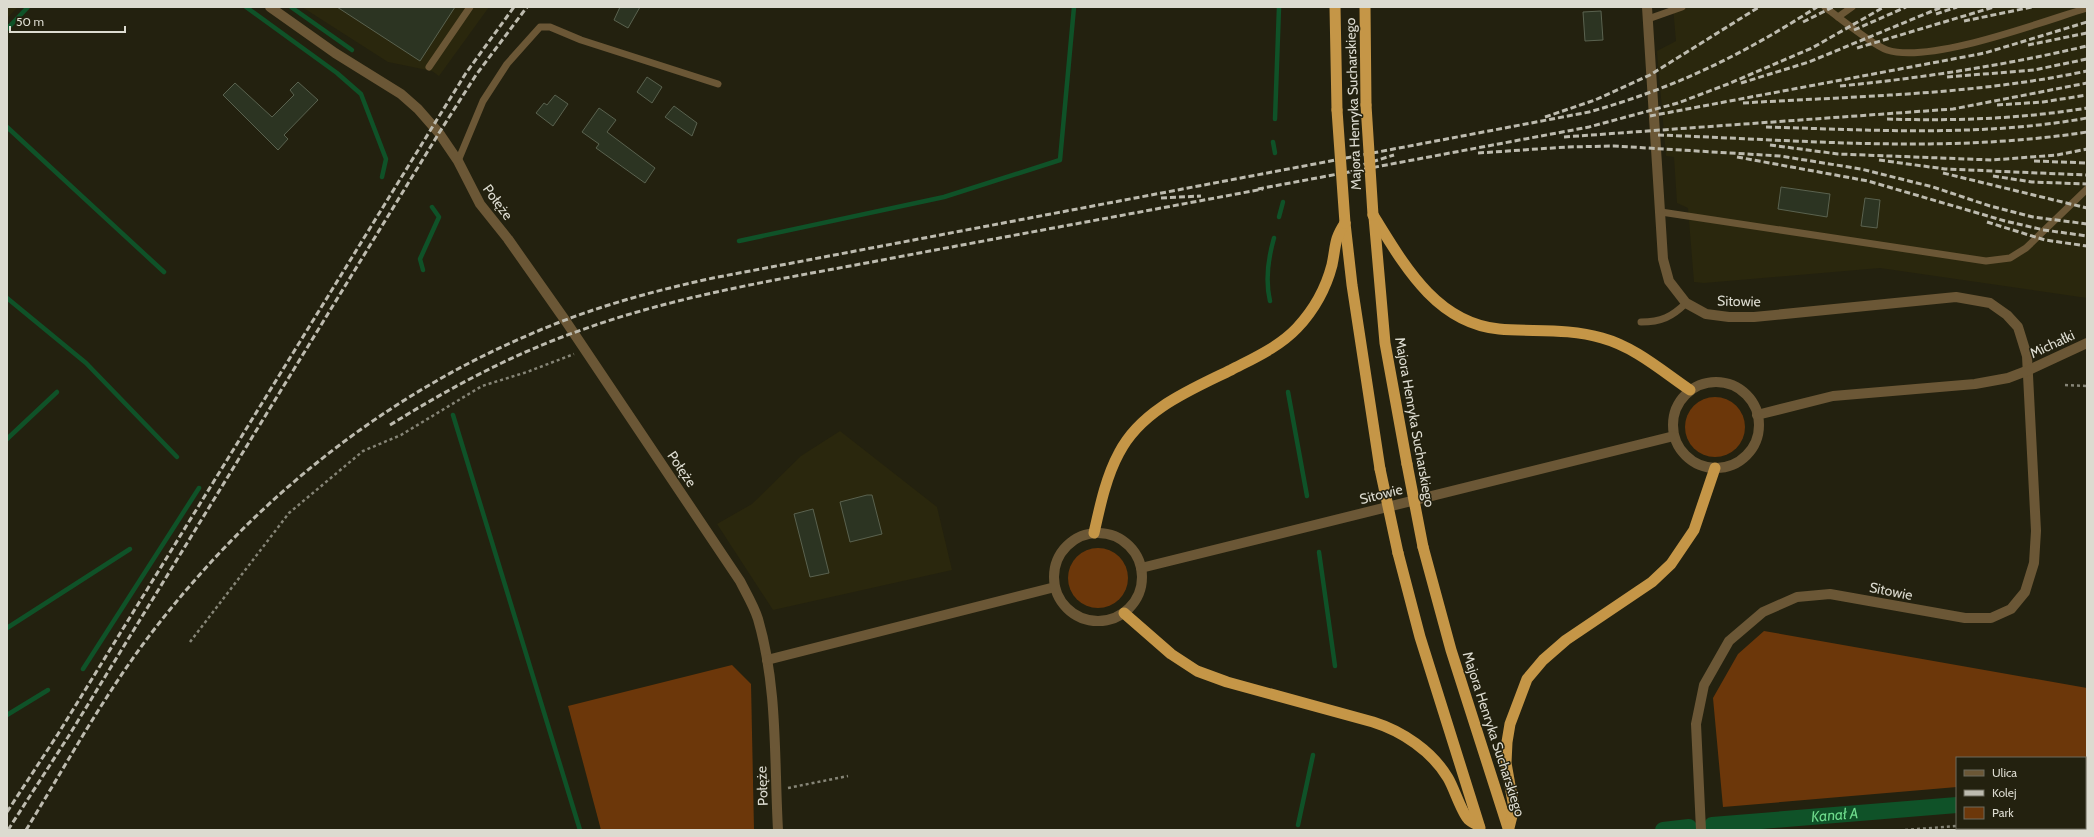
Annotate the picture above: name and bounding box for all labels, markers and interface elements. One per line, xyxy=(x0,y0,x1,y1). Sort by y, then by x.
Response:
scale bar xyxy=(10,8,125,34)
text: 50 m xyxy=(16,14,44,29)
street label: Majora Henryka Sucharskiego xyxy=(1341,17,1365,191)
street label: Połęże xyxy=(479,181,517,223)
street label: Sitowie xyxy=(1717,292,1761,310)
street label: Michałki xyxy=(2027,326,2077,362)
street label: Majora Henryka Sucharskiego xyxy=(1391,335,1439,509)
street label: Połęże xyxy=(663,447,701,491)
street label: Sitowie xyxy=(1358,480,1404,508)
street label: Sitowie xyxy=(1868,578,1914,604)
street label: Majora Henryka Sucharskiego xyxy=(1459,649,1529,819)
legend xyxy=(1956,757,2086,829)
text: Ulica xyxy=(1992,765,2017,780)
street label: Połęże xyxy=(752,766,772,806)
text: Kolej xyxy=(1992,785,2016,800)
water label: Kanał A xyxy=(1810,804,1859,826)
text: Park xyxy=(1992,805,2014,820)

